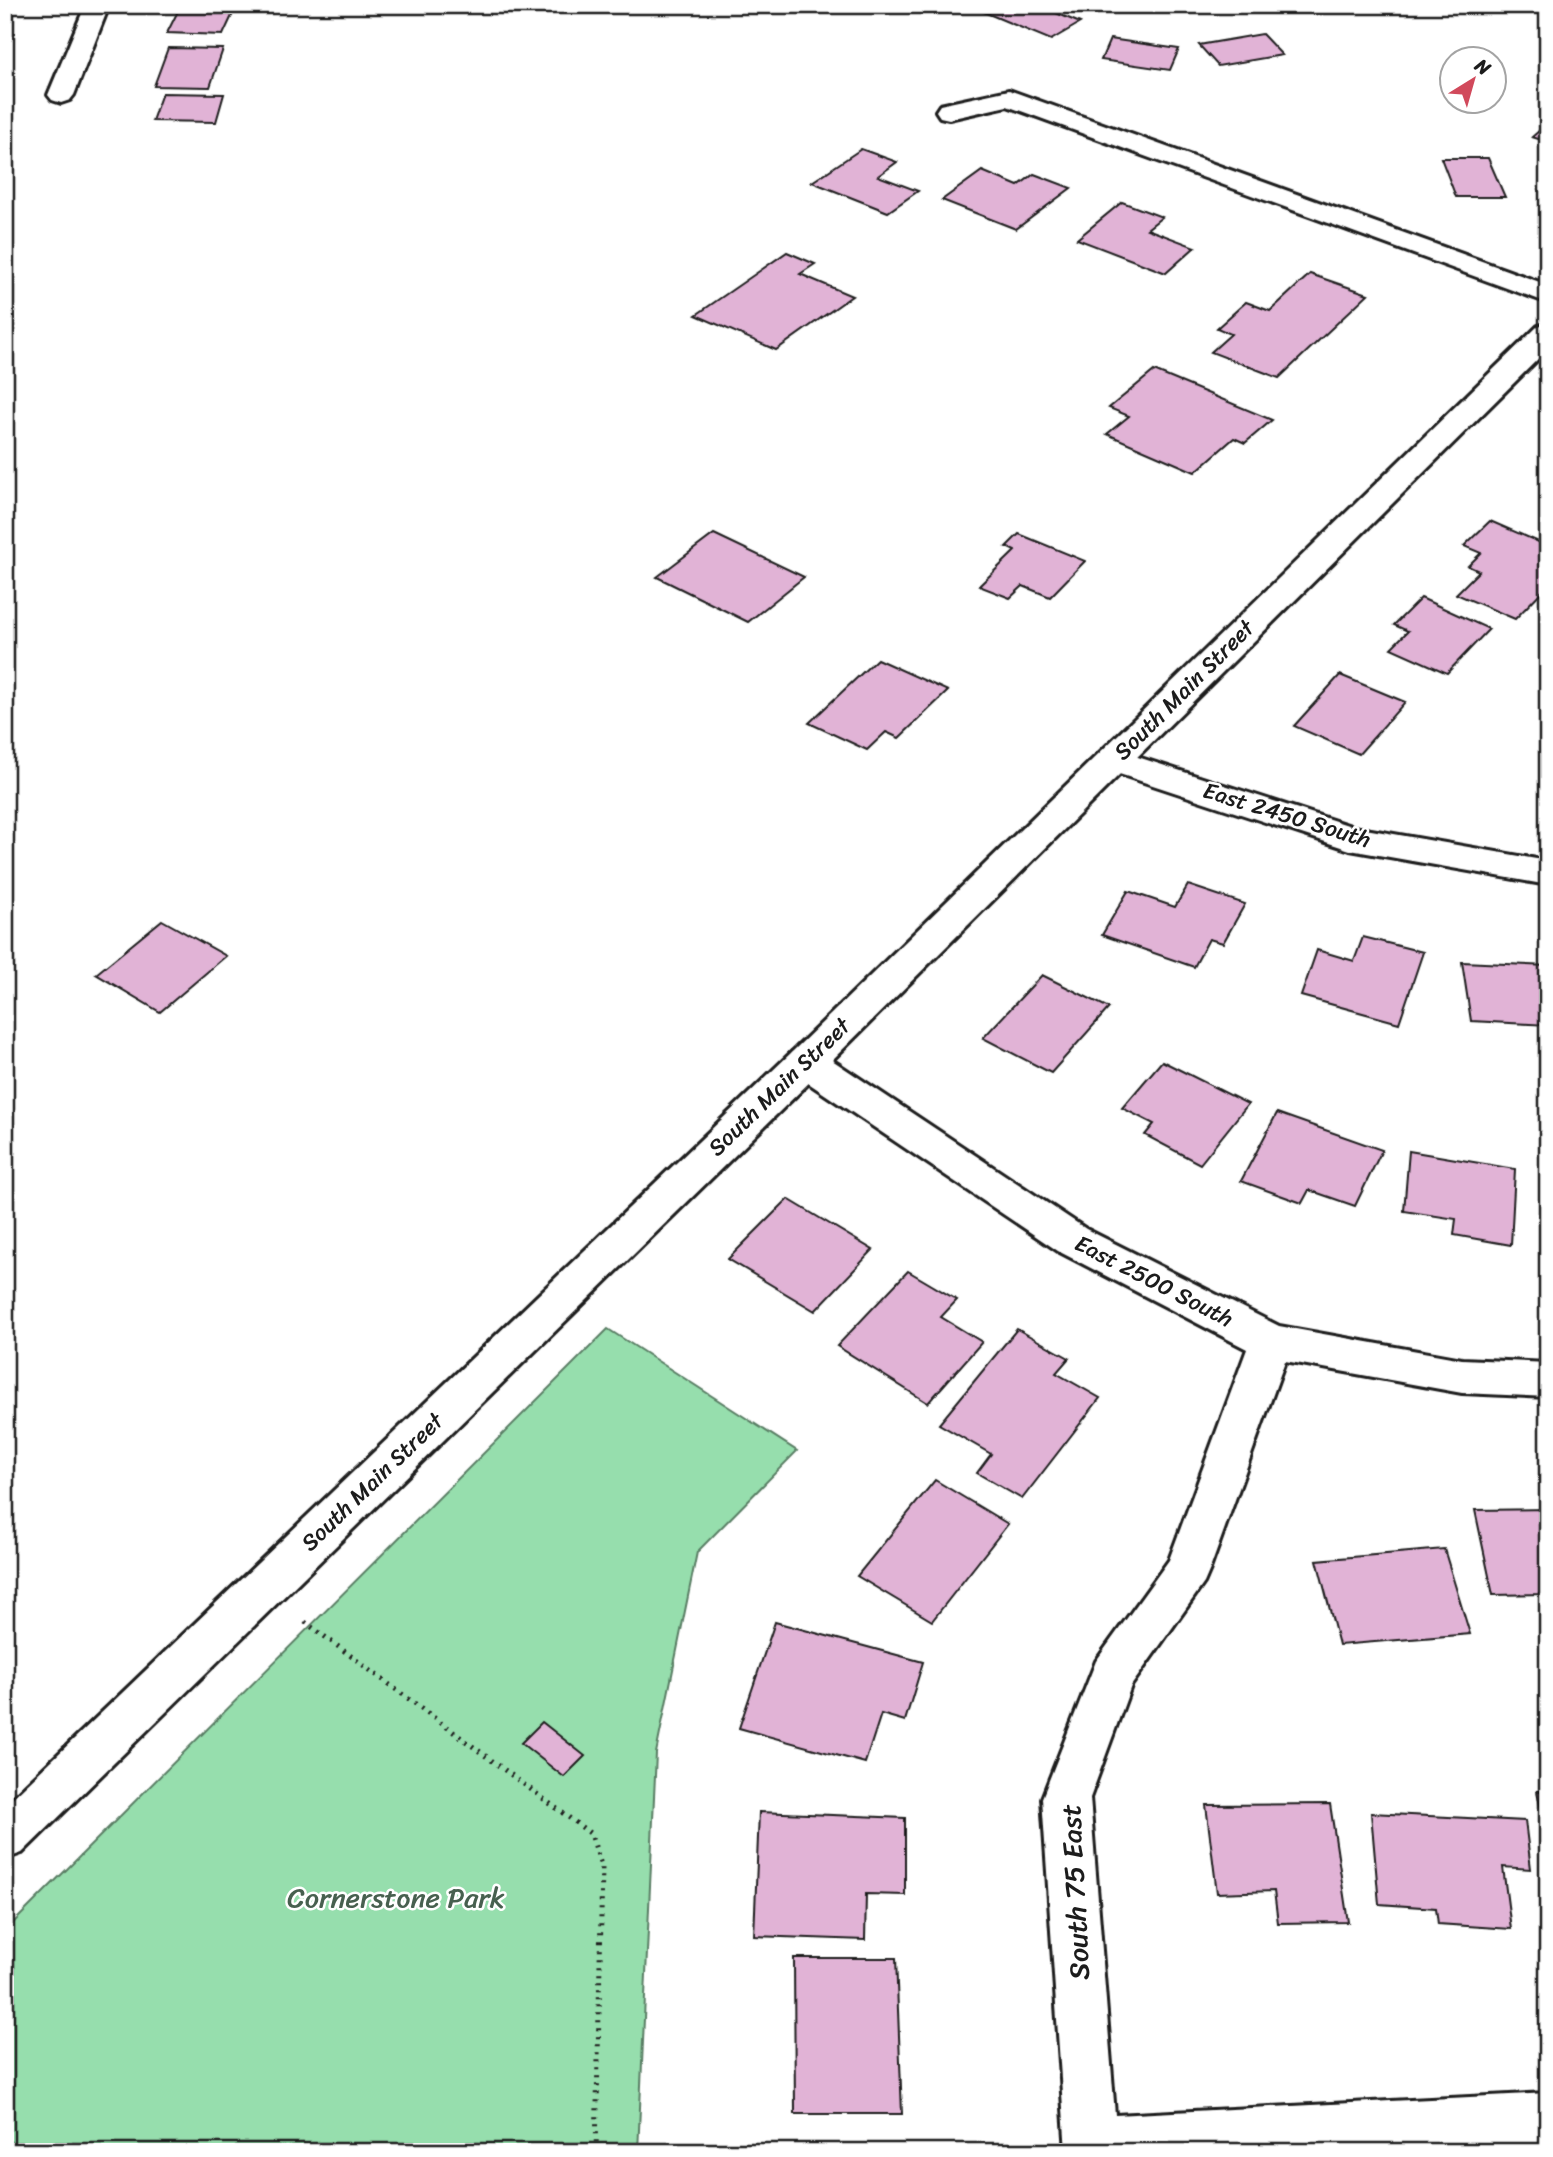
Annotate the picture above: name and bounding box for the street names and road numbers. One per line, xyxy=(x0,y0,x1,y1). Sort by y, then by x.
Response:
street label: South Main Street xyxy=(1104,608,1266,770)
street label: East 2450 South xyxy=(1198,770,1376,860)
street label: South Main Street xyxy=(698,1006,862,1167)
street label: East 2500 South xyxy=(1067,1223,1241,1339)
street label: South Main Street xyxy=(291,1401,455,1562)
street label: South 75 East xyxy=(1046,1803,1104,1981)

